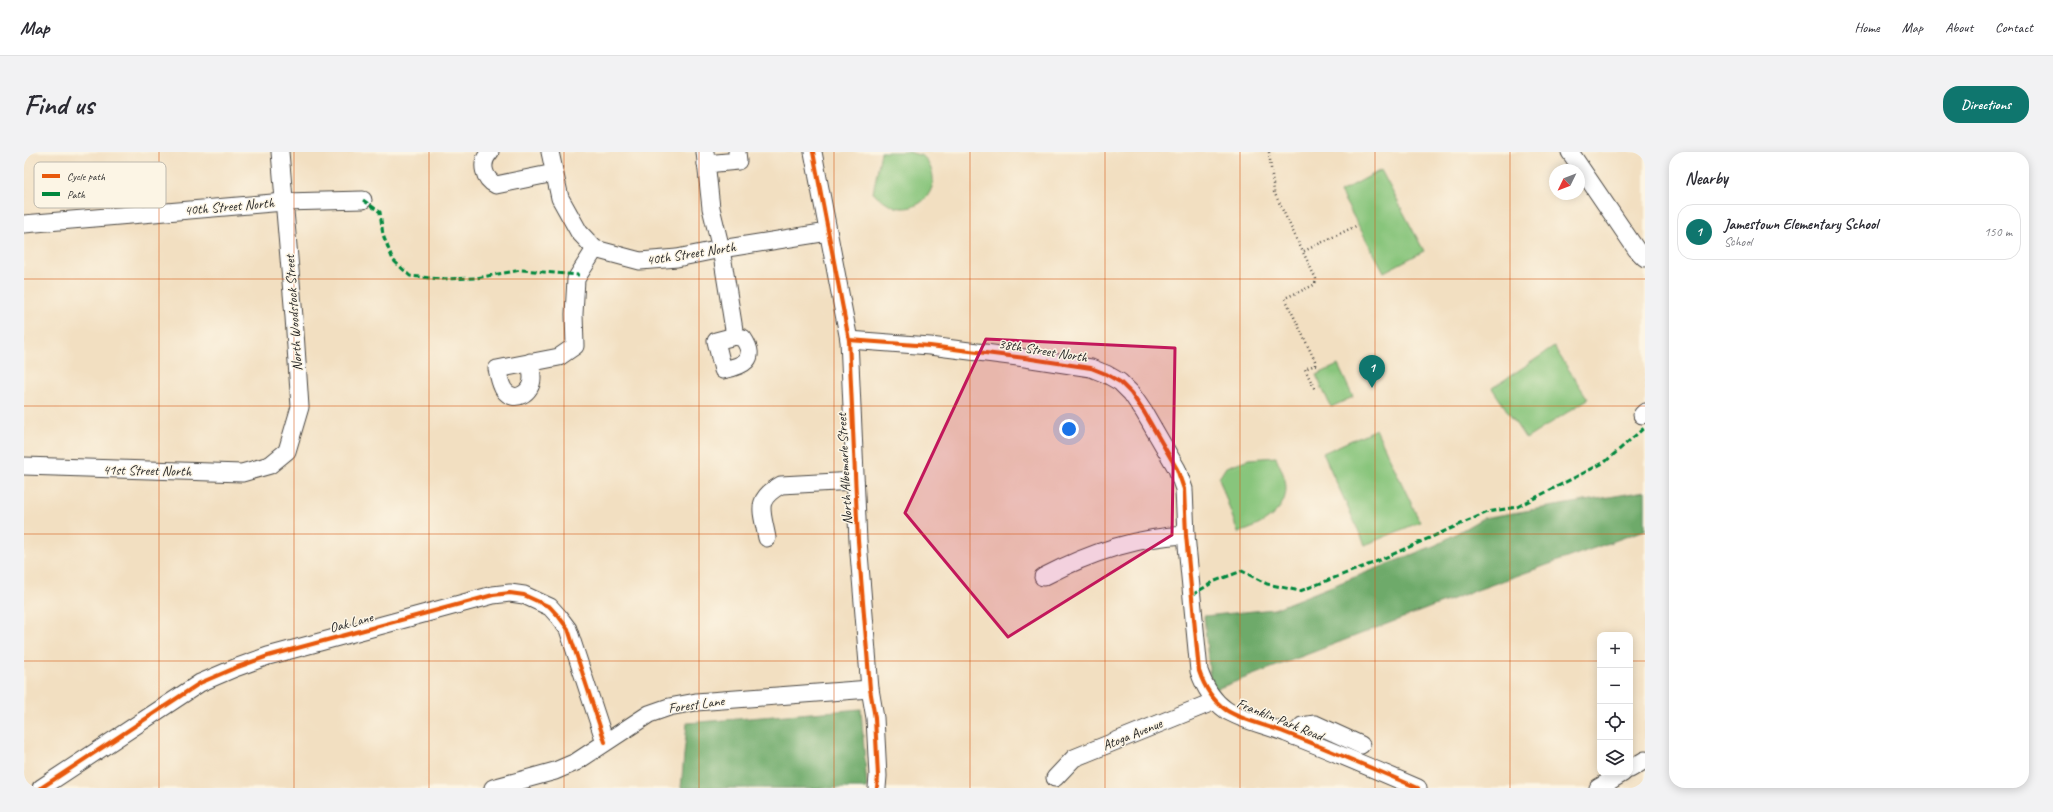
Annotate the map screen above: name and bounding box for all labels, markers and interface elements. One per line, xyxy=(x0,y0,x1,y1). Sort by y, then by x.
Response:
text: Map xyxy=(20,16,50,40)
text: Home xyxy=(1854,19,1880,36)
text: Map xyxy=(1902,19,1923,36)
text: About xyxy=(1945,19,1973,36)
text: Contact xyxy=(1995,19,2033,36)
button: Directions xyxy=(1943,86,2029,123)
text: Find us xyxy=(24,87,94,122)
legend xyxy=(34,162,166,208)
north arrow xyxy=(1549,164,1585,200)
text: Nearby xyxy=(1685,168,1728,189)
text: Cycle path xyxy=(67,169,106,183)
text: Path xyxy=(67,187,86,201)
street label: 40th Street North xyxy=(184,194,275,219)
text: Jamestown Elementary School xyxy=(1724,215,1878,234)
text: 1 xyxy=(1696,224,1702,240)
text: 150 m xyxy=(1984,224,2012,240)
text: School xyxy=(1724,234,1752,250)
street label: 40th Street North xyxy=(645,238,737,269)
street label: North Woodstock Street xyxy=(281,253,306,372)
street label: 38th Street North xyxy=(997,335,1089,366)
pin: 1 xyxy=(1359,355,1385,388)
street label: North Albemarle Street xyxy=(833,411,856,525)
your location xyxy=(1059,419,1079,439)
street label: 41st Street North xyxy=(103,461,192,480)
street label: Oak Lane xyxy=(328,608,376,636)
map controls xyxy=(1597,632,1633,776)
button: + xyxy=(1597,632,1633,668)
button: − xyxy=(1597,668,1633,704)
street label: Forest Lane xyxy=(667,692,726,717)
street label: Franklin Park Road xyxy=(1234,694,1328,745)
button: locate xyxy=(1597,704,1633,740)
street label: Atoga Avenue xyxy=(1100,714,1166,754)
button: layers xyxy=(1597,740,1633,776)

